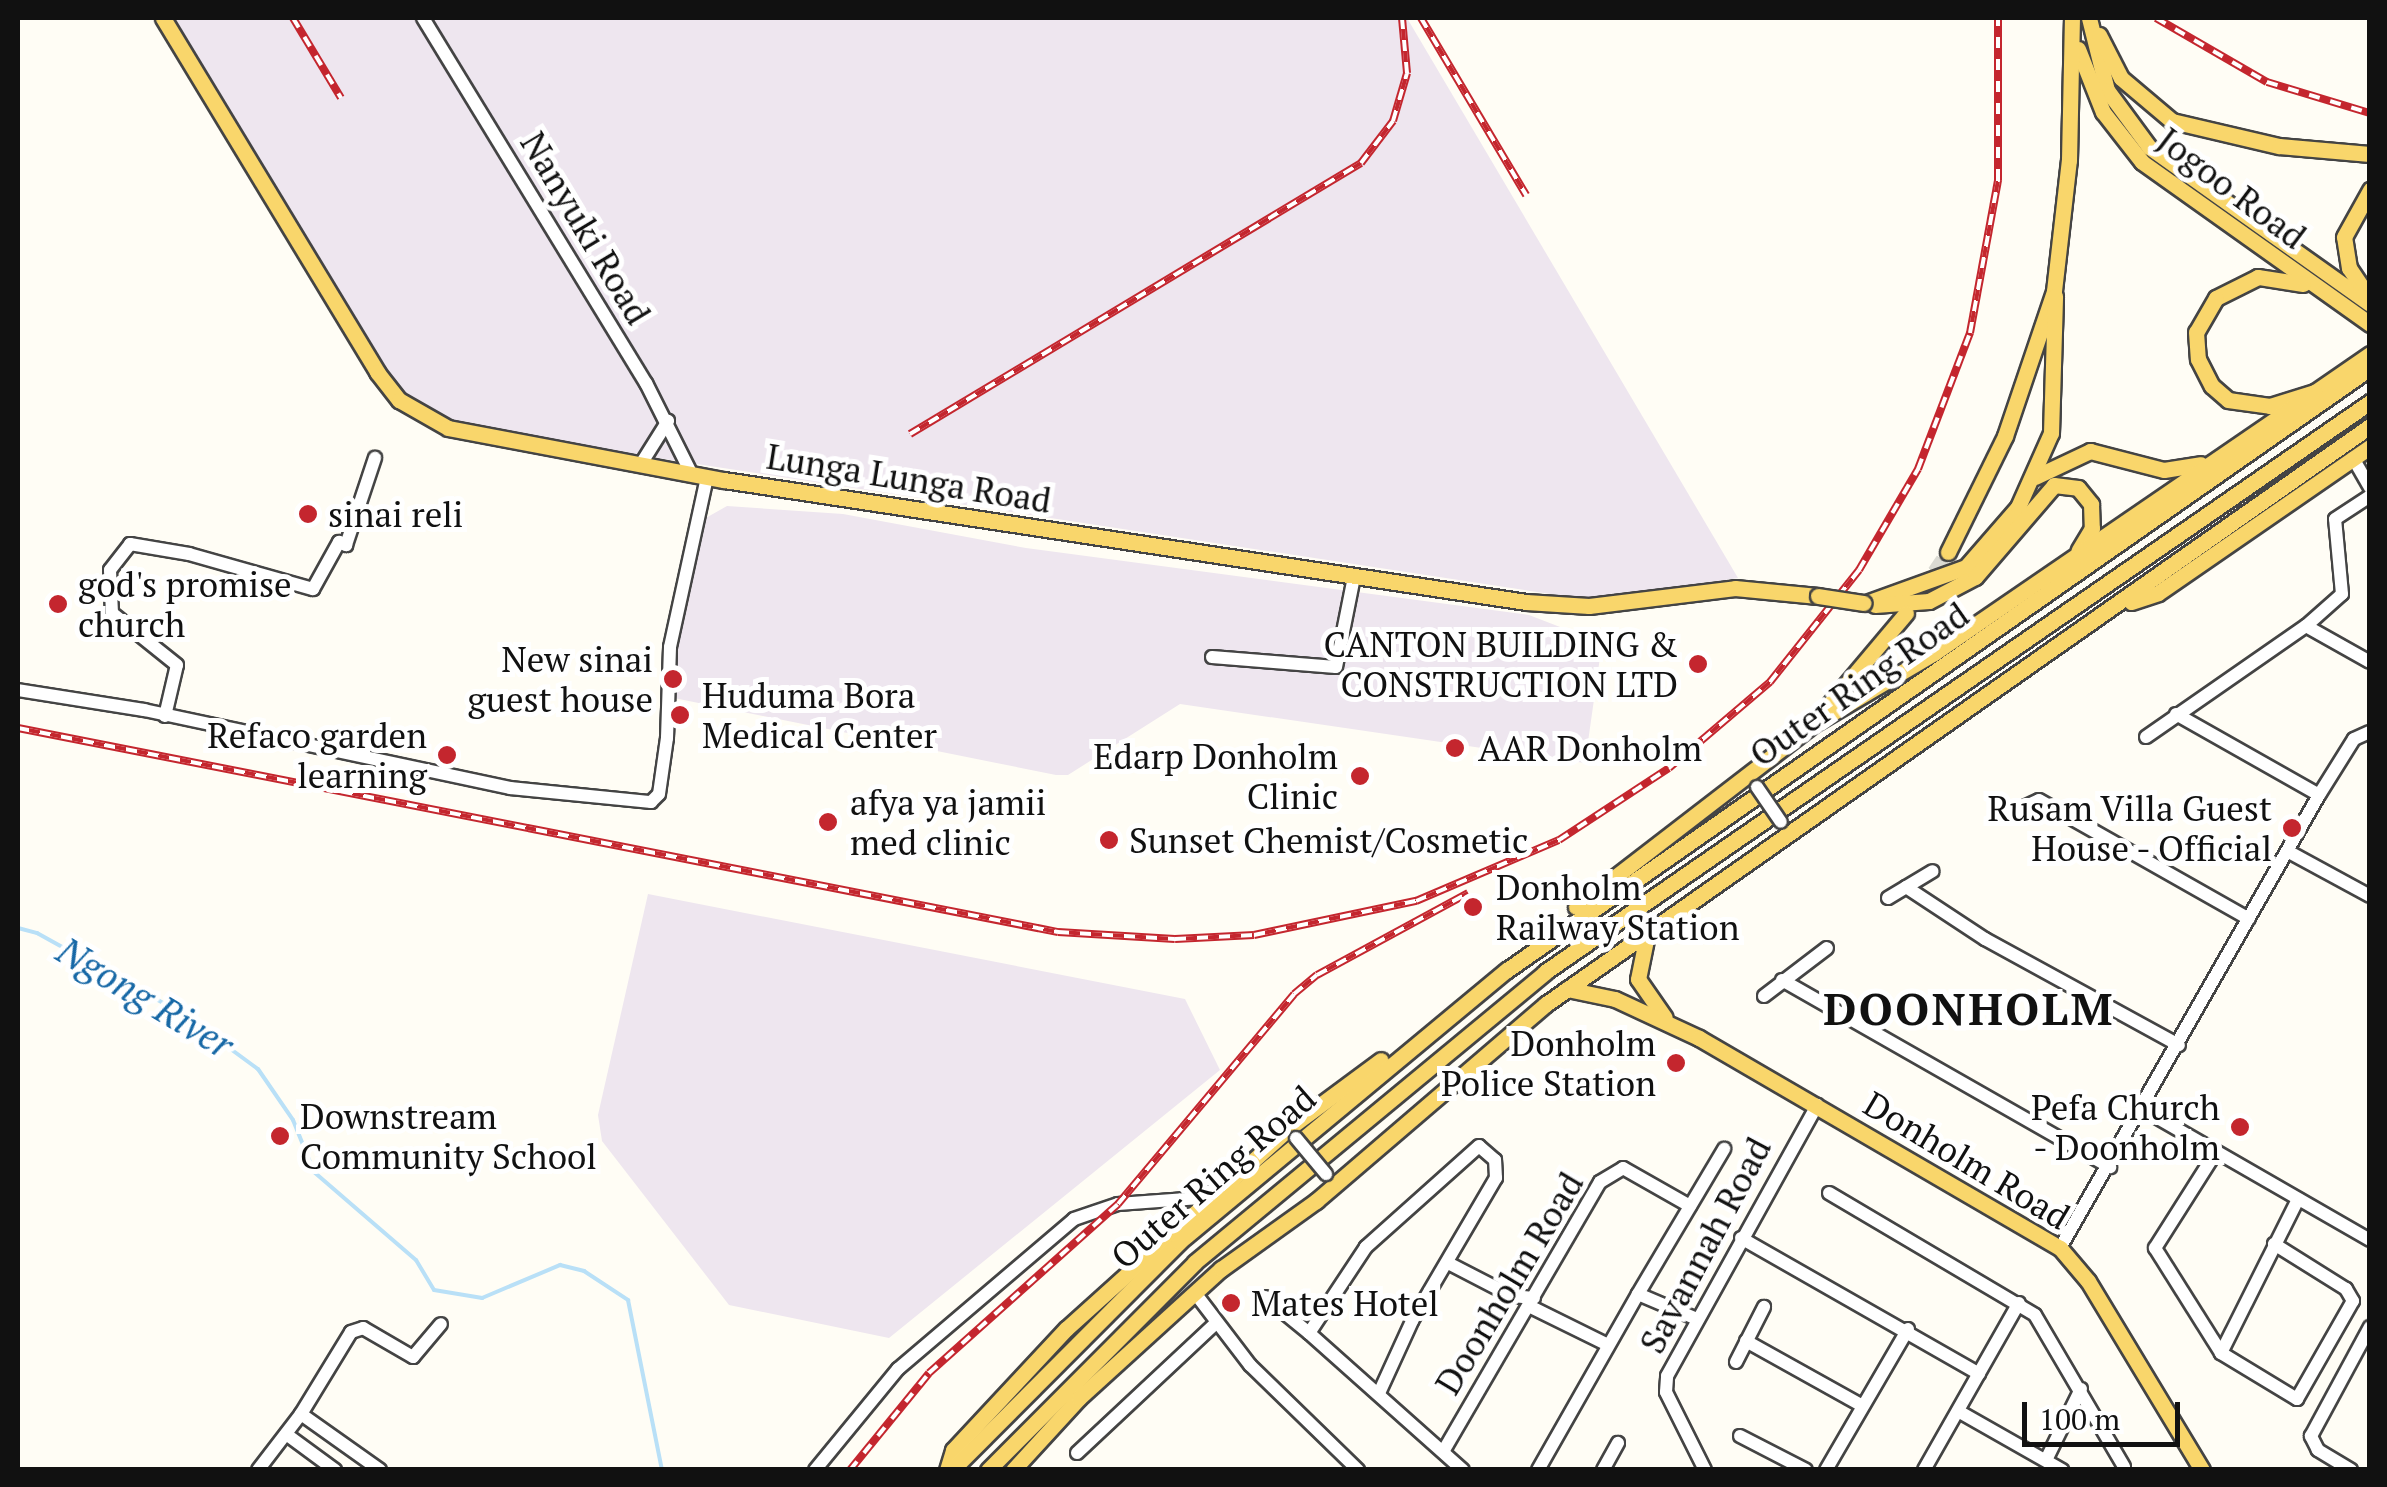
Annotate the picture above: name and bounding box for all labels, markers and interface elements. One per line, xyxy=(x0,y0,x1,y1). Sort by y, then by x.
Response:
street label: Jogoo Road xyxy=(2149,119,2315,257)
street label: Nanyuki Road xyxy=(512,124,660,332)
street label: Lunga Lunga Road xyxy=(764,435,1054,521)
place label: sinai reli xyxy=(328,493,463,535)
marker: sinai reli xyxy=(297,503,319,525)
place label: god's promise church xyxy=(78,563,292,645)
marker: god's promise church xyxy=(47,593,69,615)
street label: Outer Ring Road xyxy=(1742,593,1976,775)
place label: CANTON BUILDING & CONSTRUCTION LTD xyxy=(1324,623,1678,705)
place label: New sinai guest house xyxy=(468,638,653,720)
marker: CANTON BUILDING & CONSTRUCTION LTD xyxy=(1687,653,1709,675)
marker: New sinai guest house xyxy=(662,668,684,690)
place label: Huduma Bora Medical Center xyxy=(702,674,937,756)
marker: Huduma Bora Medical Center xyxy=(667,702,693,728)
place label: Refaco garden learning xyxy=(207,714,427,796)
place label: AAR Donholm xyxy=(1478,727,1702,769)
place label: Edarp Donholm Clinic xyxy=(1093,735,1338,817)
marker: AAR Donholm xyxy=(1442,735,1468,761)
marker: Refaco garden learning xyxy=(436,744,458,766)
marker: Edarp Donholm Clinic xyxy=(1347,763,1373,789)
place label: afya ya jamii med clinic xyxy=(850,781,1046,863)
place label: Rusam Villa Guest House - Official xyxy=(1986,787,2272,869)
marker: afya ya jamii med clinic xyxy=(815,809,841,835)
marker: Rusam Villa Guest House - Official xyxy=(2281,817,2303,839)
place label: Sunset Chemist/Cosmetic xyxy=(1129,819,1528,861)
marker: Sunset Chemist/Cosmetic xyxy=(1098,829,1120,851)
place label: Donholm Railway Station xyxy=(1496,866,1739,948)
marker: Donholm Railway Station xyxy=(1460,894,1486,920)
water label: Ngong River xyxy=(49,928,241,1068)
district label: DOONHOLM xyxy=(1823,982,2115,1036)
place label: Donholm Police Station xyxy=(1441,1022,1656,1104)
marker: Donholm Police Station xyxy=(1665,1052,1687,1074)
street label: Outer Ring Road xyxy=(1102,1077,1324,1277)
street label: Donholm Road xyxy=(1857,1082,2077,1238)
place label: Pefa Church - Doonholm xyxy=(2031,1086,2220,1168)
place label: Downstream Community School xyxy=(300,1095,597,1177)
marker: Pefa Church - Doonholm xyxy=(2229,1116,2251,1138)
marker: Downstream Community School xyxy=(269,1125,291,1147)
street label: Savannah Road xyxy=(1631,1130,1779,1360)
street label: Doonholm Road xyxy=(1426,1164,1592,1402)
place label: Mates Hotel xyxy=(1251,1282,1439,1324)
marker: Mates Hotel xyxy=(1220,1292,1242,1314)
scale bar xyxy=(2027,1382,2184,1444)
text: 100 m xyxy=(2039,1399,2120,1439)

